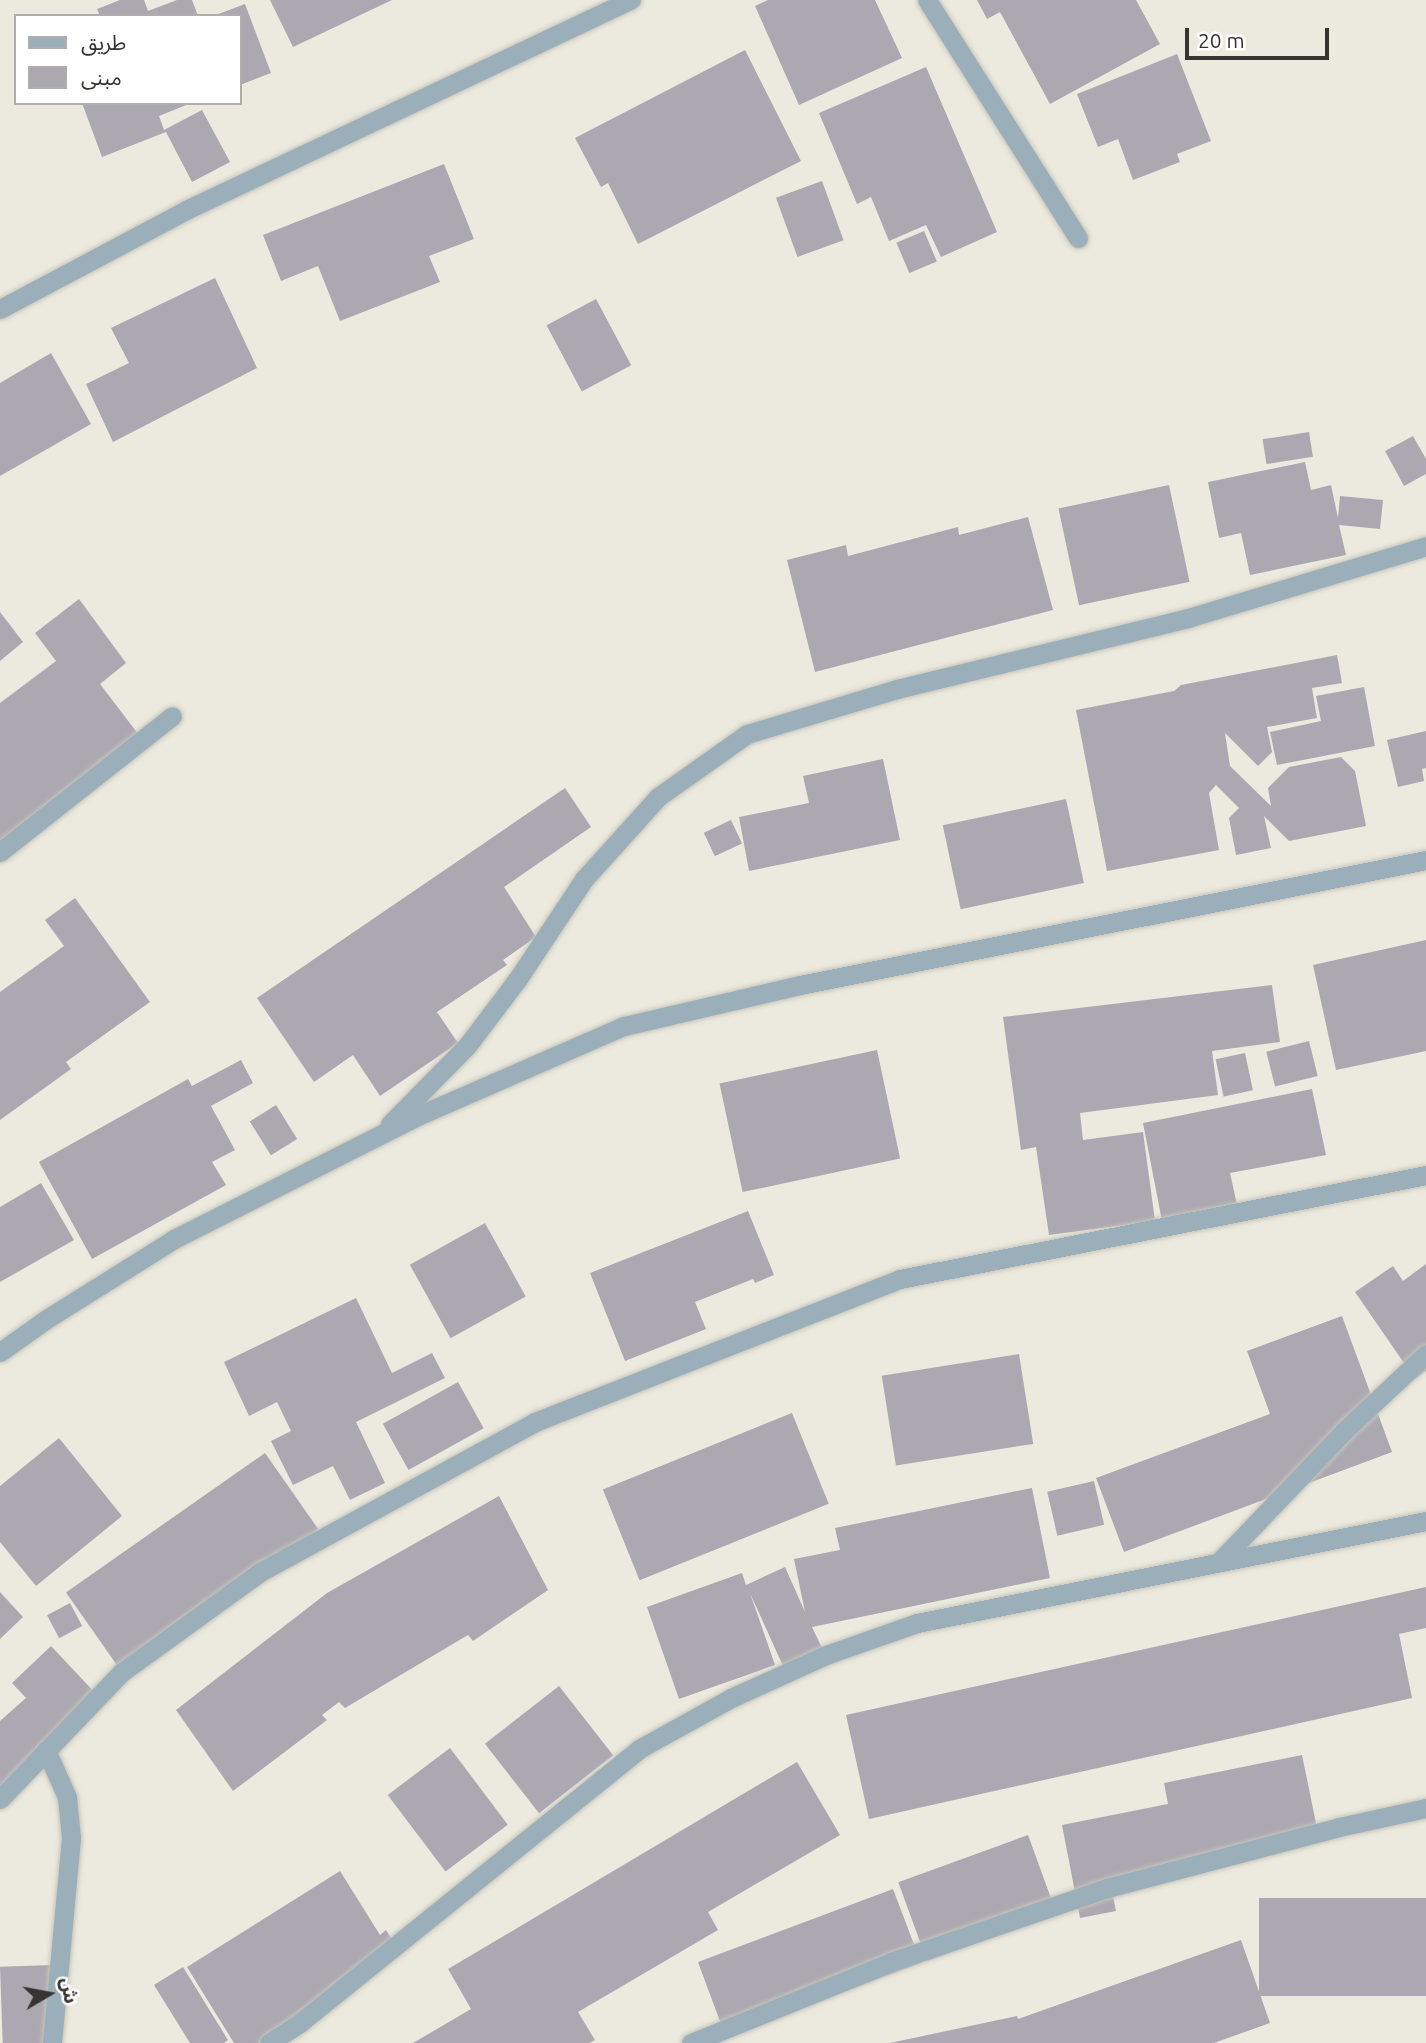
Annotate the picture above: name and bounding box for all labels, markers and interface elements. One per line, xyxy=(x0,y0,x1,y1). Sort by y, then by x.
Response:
legend xyxy=(14,14,242,105)
scale bar xyxy=(1188,14,1332,58)
text: 20 m xyxy=(1198,28,1245,52)
text: طريق xyxy=(81,30,126,54)
text: مبنى xyxy=(81,65,122,89)
north arrow xyxy=(14,1959,84,2029)
text: ش xyxy=(57,1976,83,2005)

